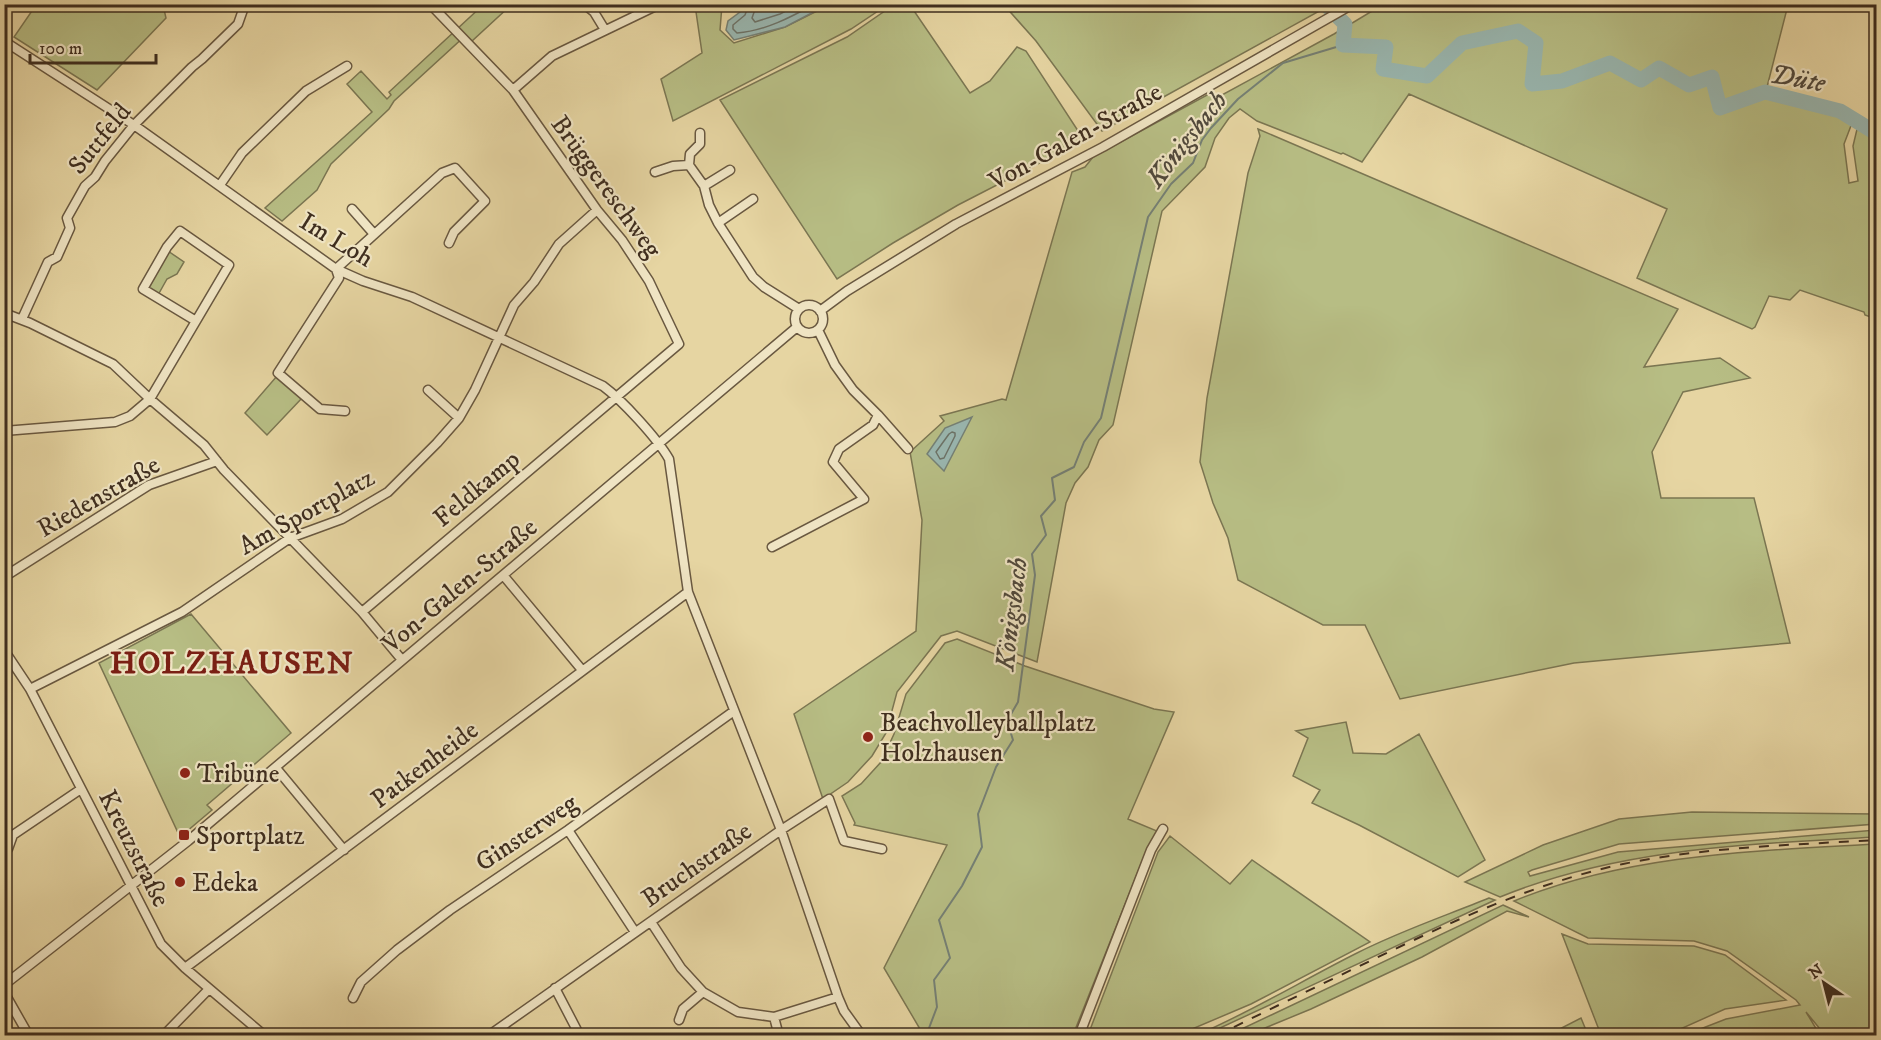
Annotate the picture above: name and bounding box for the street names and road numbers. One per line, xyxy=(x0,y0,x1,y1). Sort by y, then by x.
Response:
street label: Von-Galen-Straße xyxy=(983,76,1168,199)
street label: Suttfeld xyxy=(61,96,139,181)
street label: Brüggereschweg xyxy=(543,109,669,265)
street label: Im Loh xyxy=(293,205,380,275)
street label: Feldkamp xyxy=(427,443,527,535)
street label: Riedenstraße xyxy=(31,449,166,546)
street label: Am Sportplatz xyxy=(233,461,380,563)
street label: Von-Galen-Straße xyxy=(375,512,544,661)
street label: Patkenheide xyxy=(365,714,485,816)
street label: Kreuzstraße xyxy=(90,785,177,913)
street label: Ginsterweg xyxy=(469,787,585,879)
street label: Bruchstraße xyxy=(635,815,759,915)

